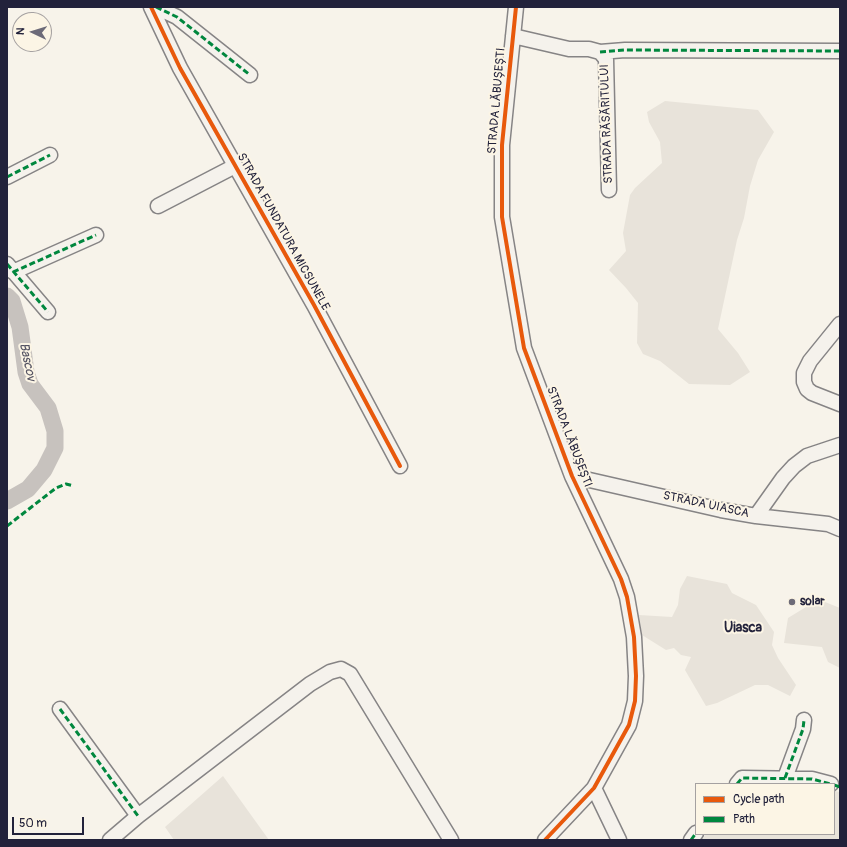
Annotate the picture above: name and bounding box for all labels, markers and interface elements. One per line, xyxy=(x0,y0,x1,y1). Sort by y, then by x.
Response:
north arrow xyxy=(12,12,52,52)
text: N xyxy=(14,27,27,35)
street label: STRADA LĂBUȘEȘTI xyxy=(485,47,509,155)
street label: STRADA RĂSĂRITULUI xyxy=(598,64,616,184)
street label: STRADA FUNDATURA MICSUNELE xyxy=(234,151,332,313)
water label: Bascov xyxy=(15,341,39,383)
street label: STRADA LĂBUȘEȘTI xyxy=(543,385,595,489)
street label: STRADA UIASCA xyxy=(662,489,750,521)
place label: solar xyxy=(800,595,825,609)
marker: solar xyxy=(787,597,797,607)
district label: Uiasca xyxy=(724,620,762,636)
legend xyxy=(695,783,835,835)
text: Cycle path xyxy=(733,792,784,807)
scale bar xyxy=(14,809,86,835)
text: Path xyxy=(733,812,755,827)
text: 50 m xyxy=(19,816,47,831)

